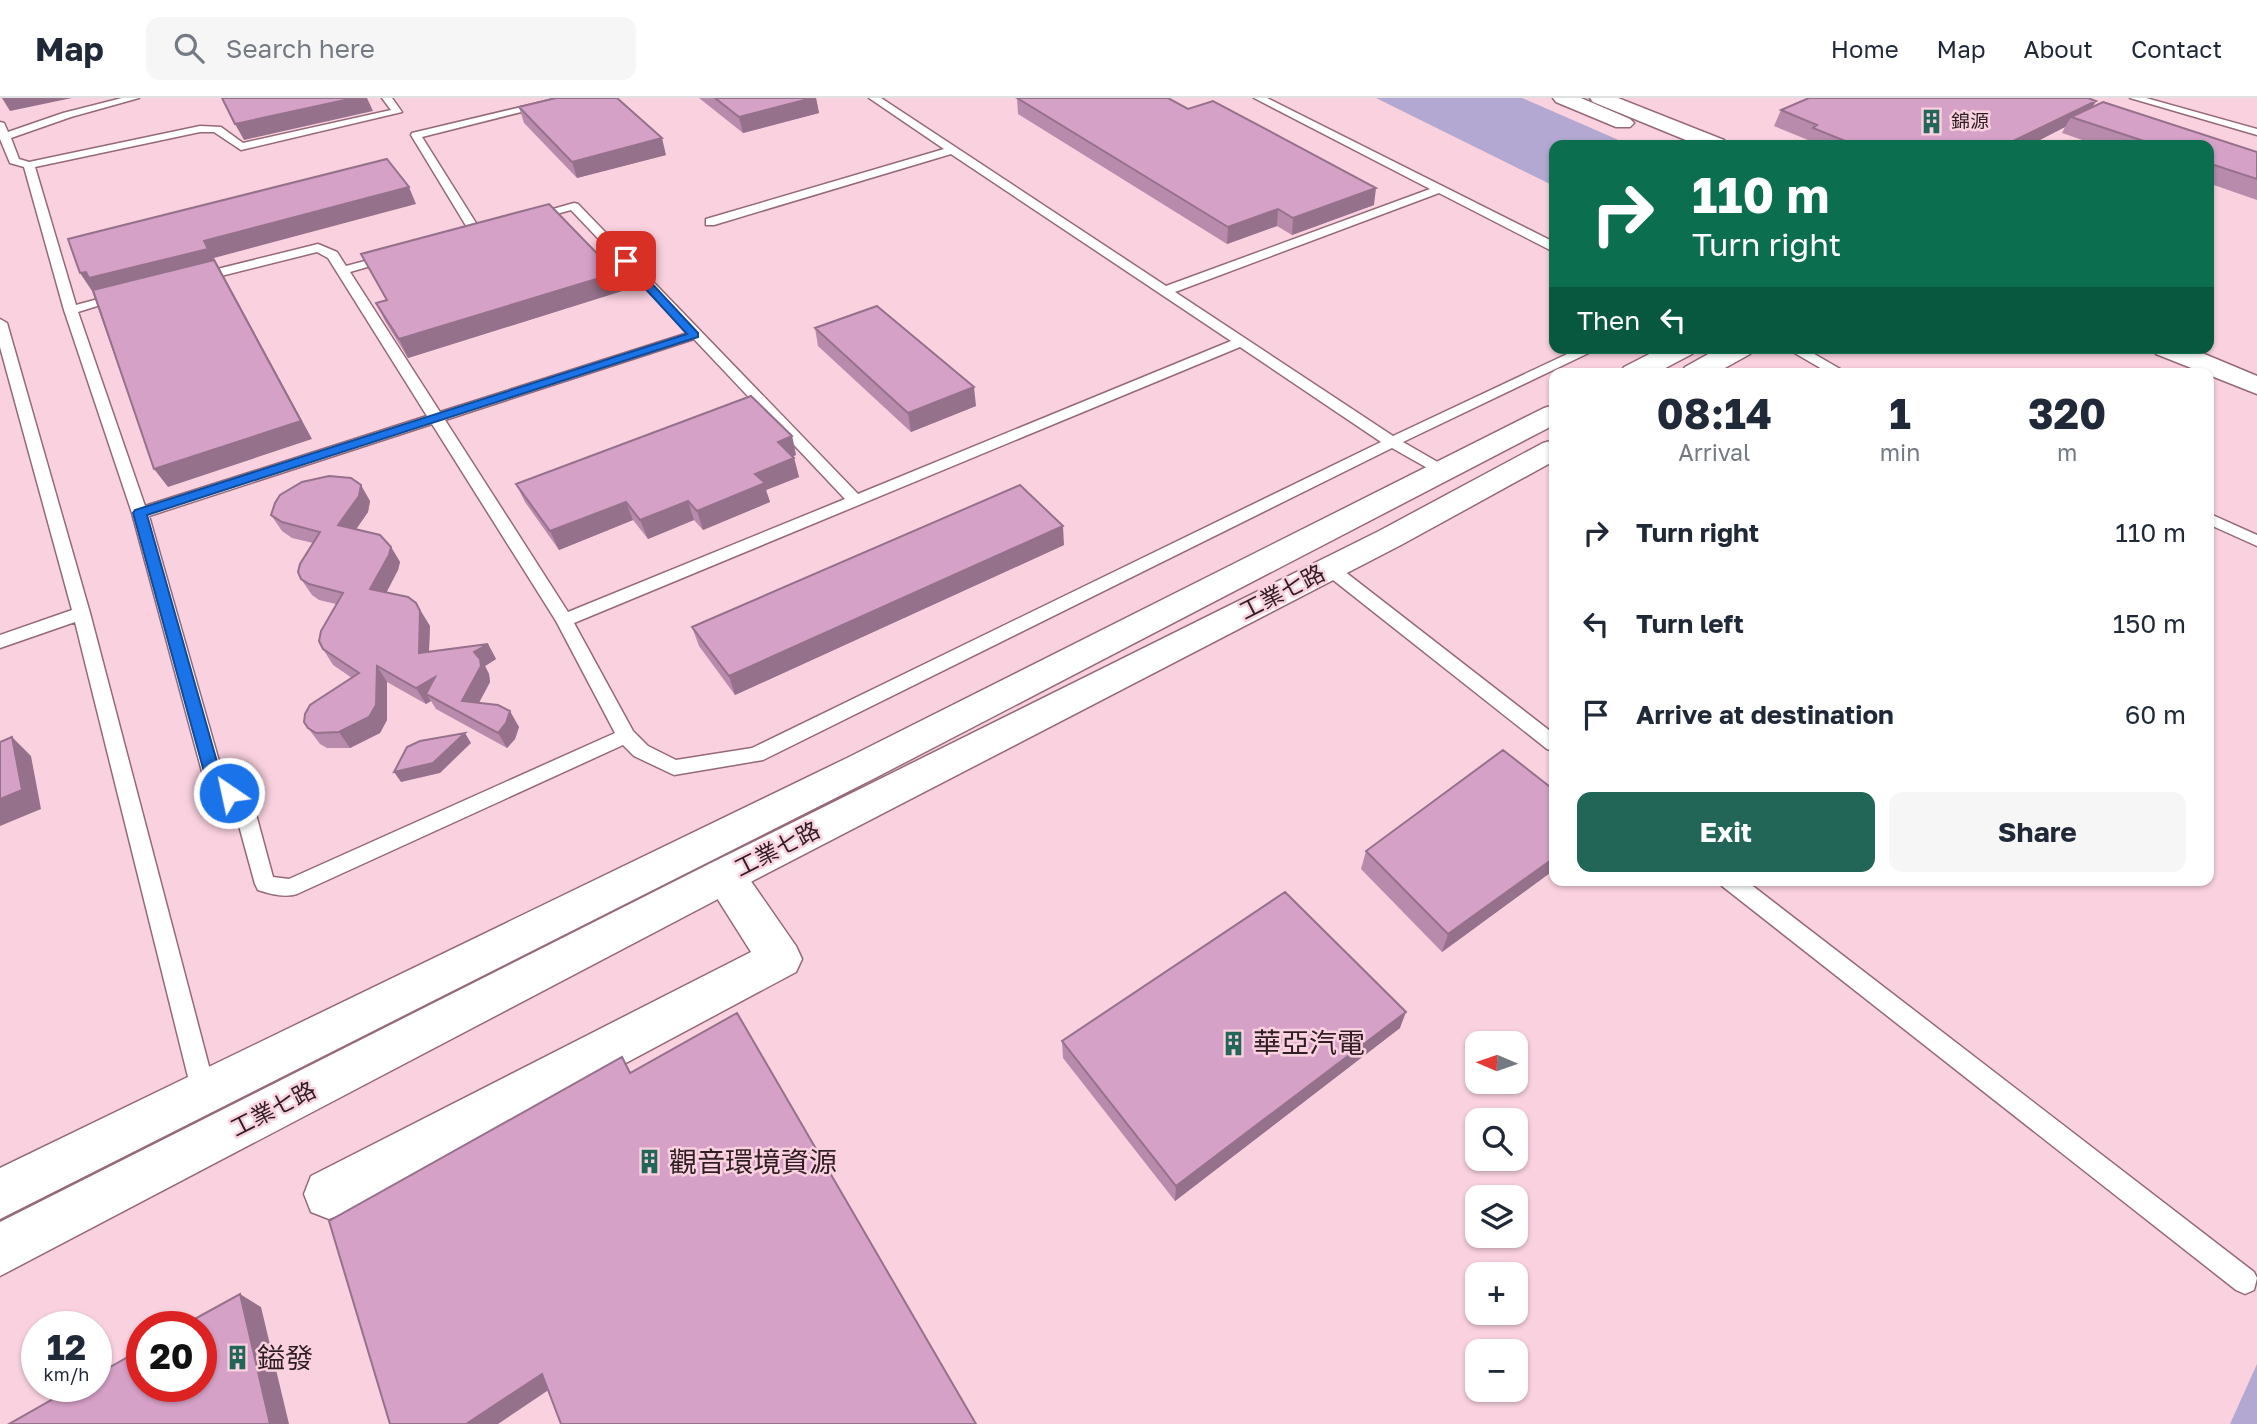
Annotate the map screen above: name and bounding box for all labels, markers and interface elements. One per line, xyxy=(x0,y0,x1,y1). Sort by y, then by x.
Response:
search box xyxy=(146,17,636,80)
text: Map xyxy=(35,29,104,68)
icon: search xyxy=(170,29,208,67)
text: Search here xyxy=(226,33,375,64)
text: Home xyxy=(1831,34,1899,63)
text: Map xyxy=(1937,34,1986,63)
text: About xyxy=(2024,34,2093,63)
text: Contact xyxy=(2131,34,2222,63)
building icon: 錦源 xyxy=(1917,107,1945,135)
place label: 錦源 xyxy=(1951,109,1989,132)
text: 110 m xyxy=(1692,165,1829,224)
icon: right xyxy=(1577,168,1668,259)
text: Turn right xyxy=(1692,225,1841,263)
pin xyxy=(596,231,656,291)
icon: arrive xyxy=(607,242,645,280)
icon: left xyxy=(1654,301,1692,339)
text: Then xyxy=(1577,305,1640,336)
text: 08:14 xyxy=(1657,388,1772,438)
text: 1 xyxy=(1889,388,1911,438)
text: 320 xyxy=(2028,388,2106,438)
text: Arrival xyxy=(1678,438,1750,466)
text: min xyxy=(1880,438,1920,466)
text: m xyxy=(2057,438,2077,466)
icon: right xyxy=(1577,514,1615,552)
text: Turn right xyxy=(1636,517,1759,548)
text: 110 m xyxy=(2115,517,2186,548)
street label: 工業七路 xyxy=(1234,558,1329,624)
icon: left xyxy=(1577,605,1615,643)
text: Turn left xyxy=(1636,608,1744,639)
text: 150 m xyxy=(2113,608,2186,639)
icon: arrive xyxy=(1577,696,1615,734)
text: Arrive at destination xyxy=(1636,699,1894,730)
text: 60 m xyxy=(2125,699,2186,730)
position arrow xyxy=(192,756,266,830)
button: Exit xyxy=(1577,792,1875,872)
button: Share xyxy=(1889,792,2186,872)
street label: 工業七路 xyxy=(729,815,824,881)
place label: 華亞汽電 xyxy=(1253,1026,1365,1059)
building icon: 華亞汽電 xyxy=(1219,1029,1247,1057)
north arrow xyxy=(1465,1031,1528,1094)
map controls xyxy=(1465,1031,1528,1402)
street label: 工業七路 xyxy=(225,1075,320,1141)
button: search xyxy=(1465,1108,1528,1171)
place label: 觀音環境資源 xyxy=(669,1145,837,1178)
building icon: 觀音環境資源 xyxy=(635,1148,663,1176)
button: layers xyxy=(1465,1185,1528,1248)
button: + xyxy=(1465,1262,1528,1325)
speed limit sign: 20 xyxy=(126,1311,217,1402)
text: 12 xyxy=(47,1326,86,1368)
button: − xyxy=(1465,1339,1528,1402)
place label: 鎰發 xyxy=(257,1341,313,1374)
building icon: 鎰發 xyxy=(223,1344,251,1372)
text: km/h xyxy=(44,1363,89,1385)

